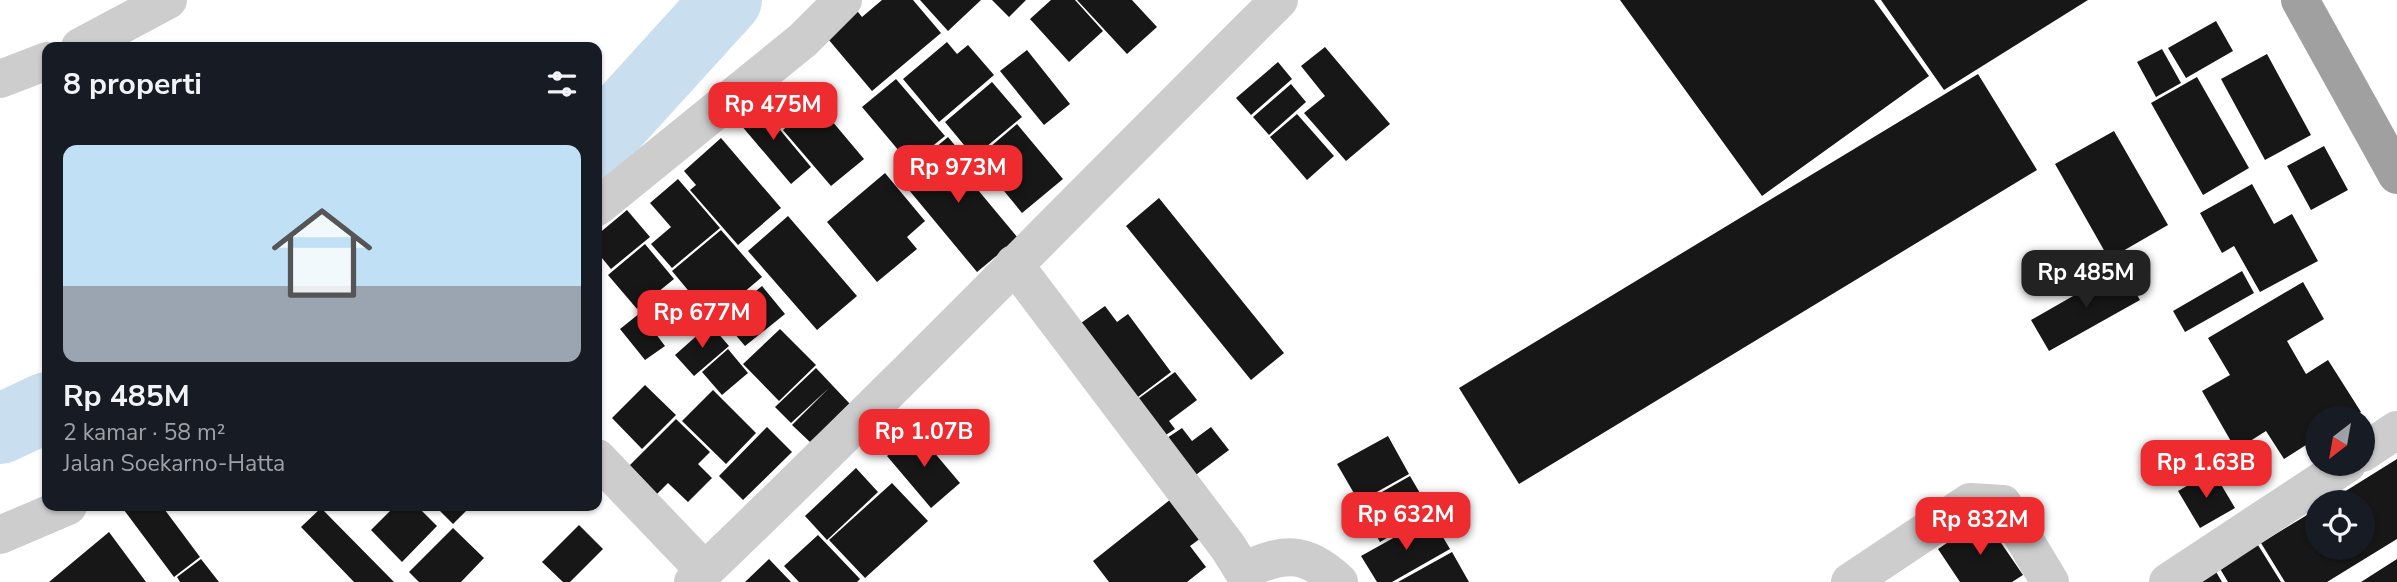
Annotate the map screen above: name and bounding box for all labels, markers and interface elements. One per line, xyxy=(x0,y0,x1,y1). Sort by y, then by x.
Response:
text: 8 properti xyxy=(63,64,202,105)
icon: filters xyxy=(543,65,581,103)
pin: Rp 475M xyxy=(708,82,838,142)
text: Rp 475M xyxy=(724,89,822,120)
pin: Rp 973M xyxy=(893,146,1023,205)
text: Rp 973M xyxy=(909,152,1007,183)
icon: home xyxy=(259,190,385,316)
pin: Rp 485M xyxy=(2021,250,2151,310)
text: Rp 485M xyxy=(2037,257,2135,288)
pin: Rp 677M xyxy=(637,290,767,350)
text: Rp 677M xyxy=(653,297,751,328)
text: Rp 485M xyxy=(63,376,190,417)
north arrow xyxy=(2305,406,2375,476)
map controls xyxy=(2305,406,2375,560)
pin: Rp 1.07B xyxy=(852,410,996,469)
text: Rp 1.07B xyxy=(875,416,973,447)
text: 2 kamar · 58 m² xyxy=(63,417,225,448)
pin: Rp 1.63B xyxy=(2134,440,2278,500)
text: Rp 1.63B xyxy=(2157,447,2255,478)
text: Jalan Soekarno-Hatta xyxy=(63,448,285,479)
button: locate xyxy=(2305,490,2375,560)
pin: Rp 632M xyxy=(1341,492,1471,552)
pin: Rp 832M xyxy=(1915,498,2045,557)
text: Rp 632M xyxy=(1357,499,1455,530)
text: Rp 832M xyxy=(1931,504,2029,535)

